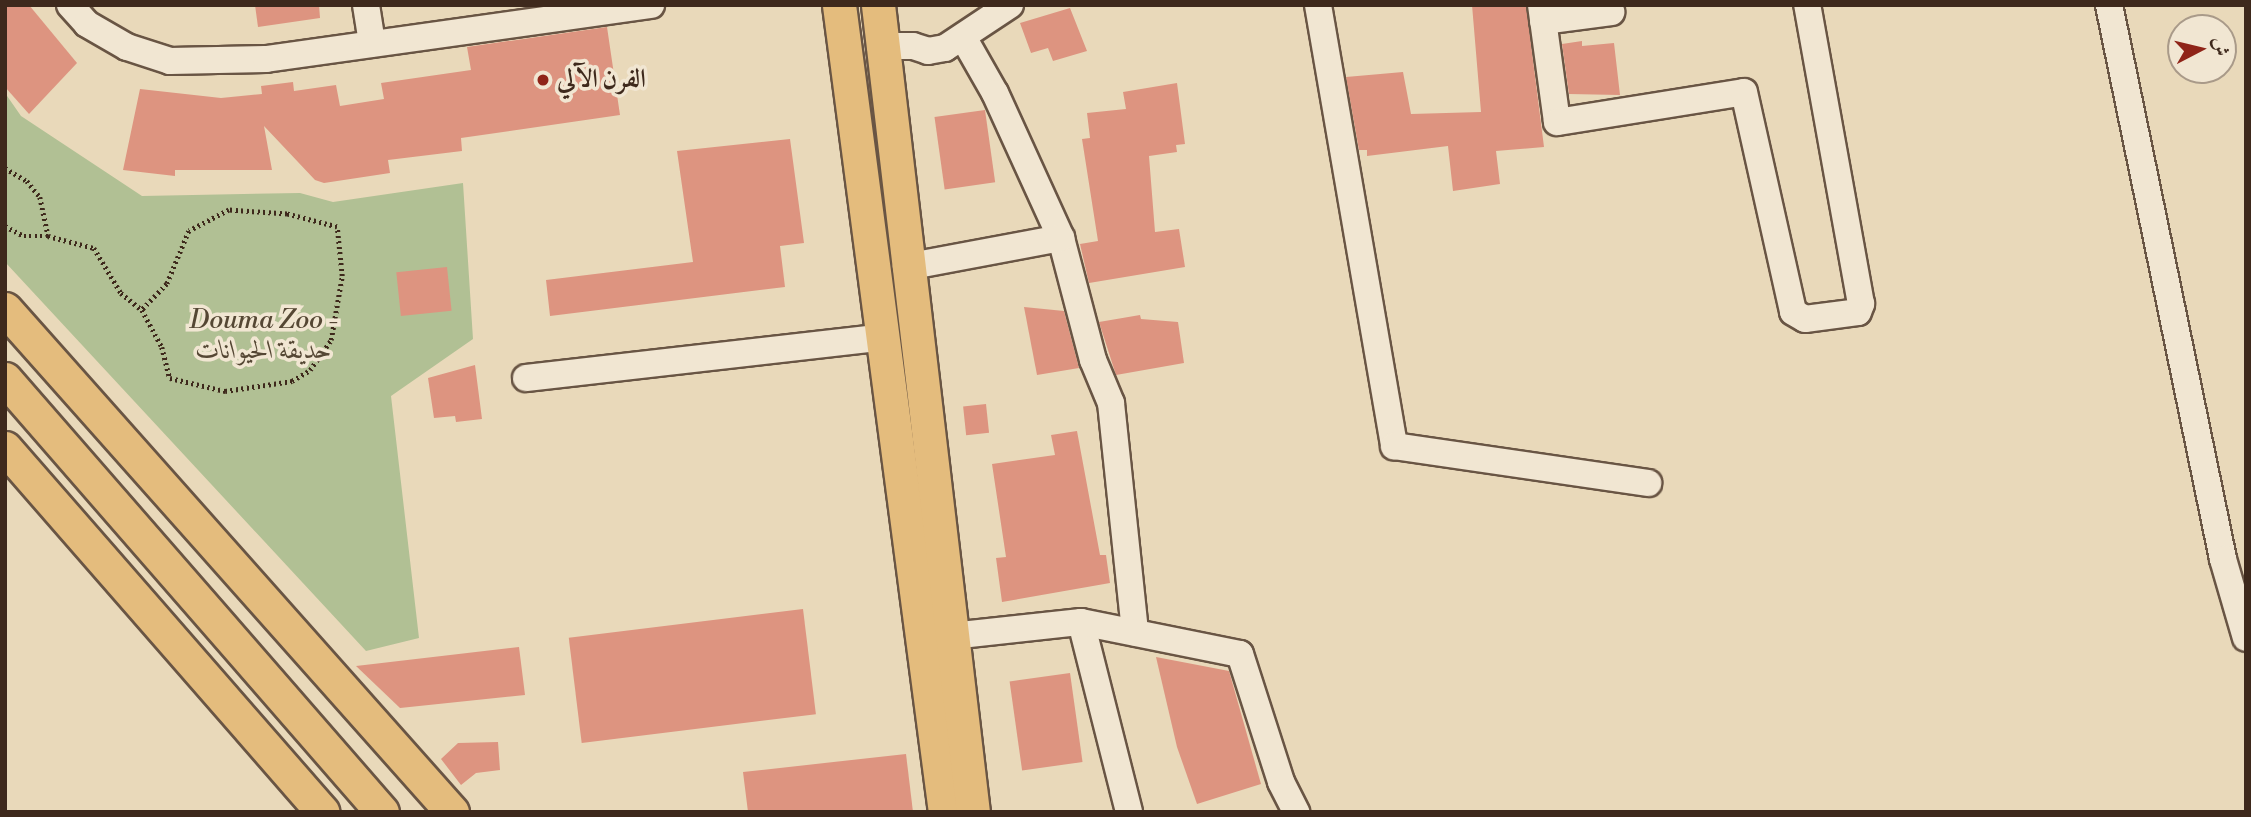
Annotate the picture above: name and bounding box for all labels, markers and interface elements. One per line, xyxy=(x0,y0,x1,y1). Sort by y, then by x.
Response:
north arrow xyxy=(2167,14,2237,84)
text: ش xyxy=(2208,36,2234,57)
place label: الفرن الآلي xyxy=(557,64,646,96)
marker: الفرن الآلي xyxy=(535,72,551,88)
park label: Douma Zoo - حديقة الحيوانات xyxy=(190,305,338,366)

